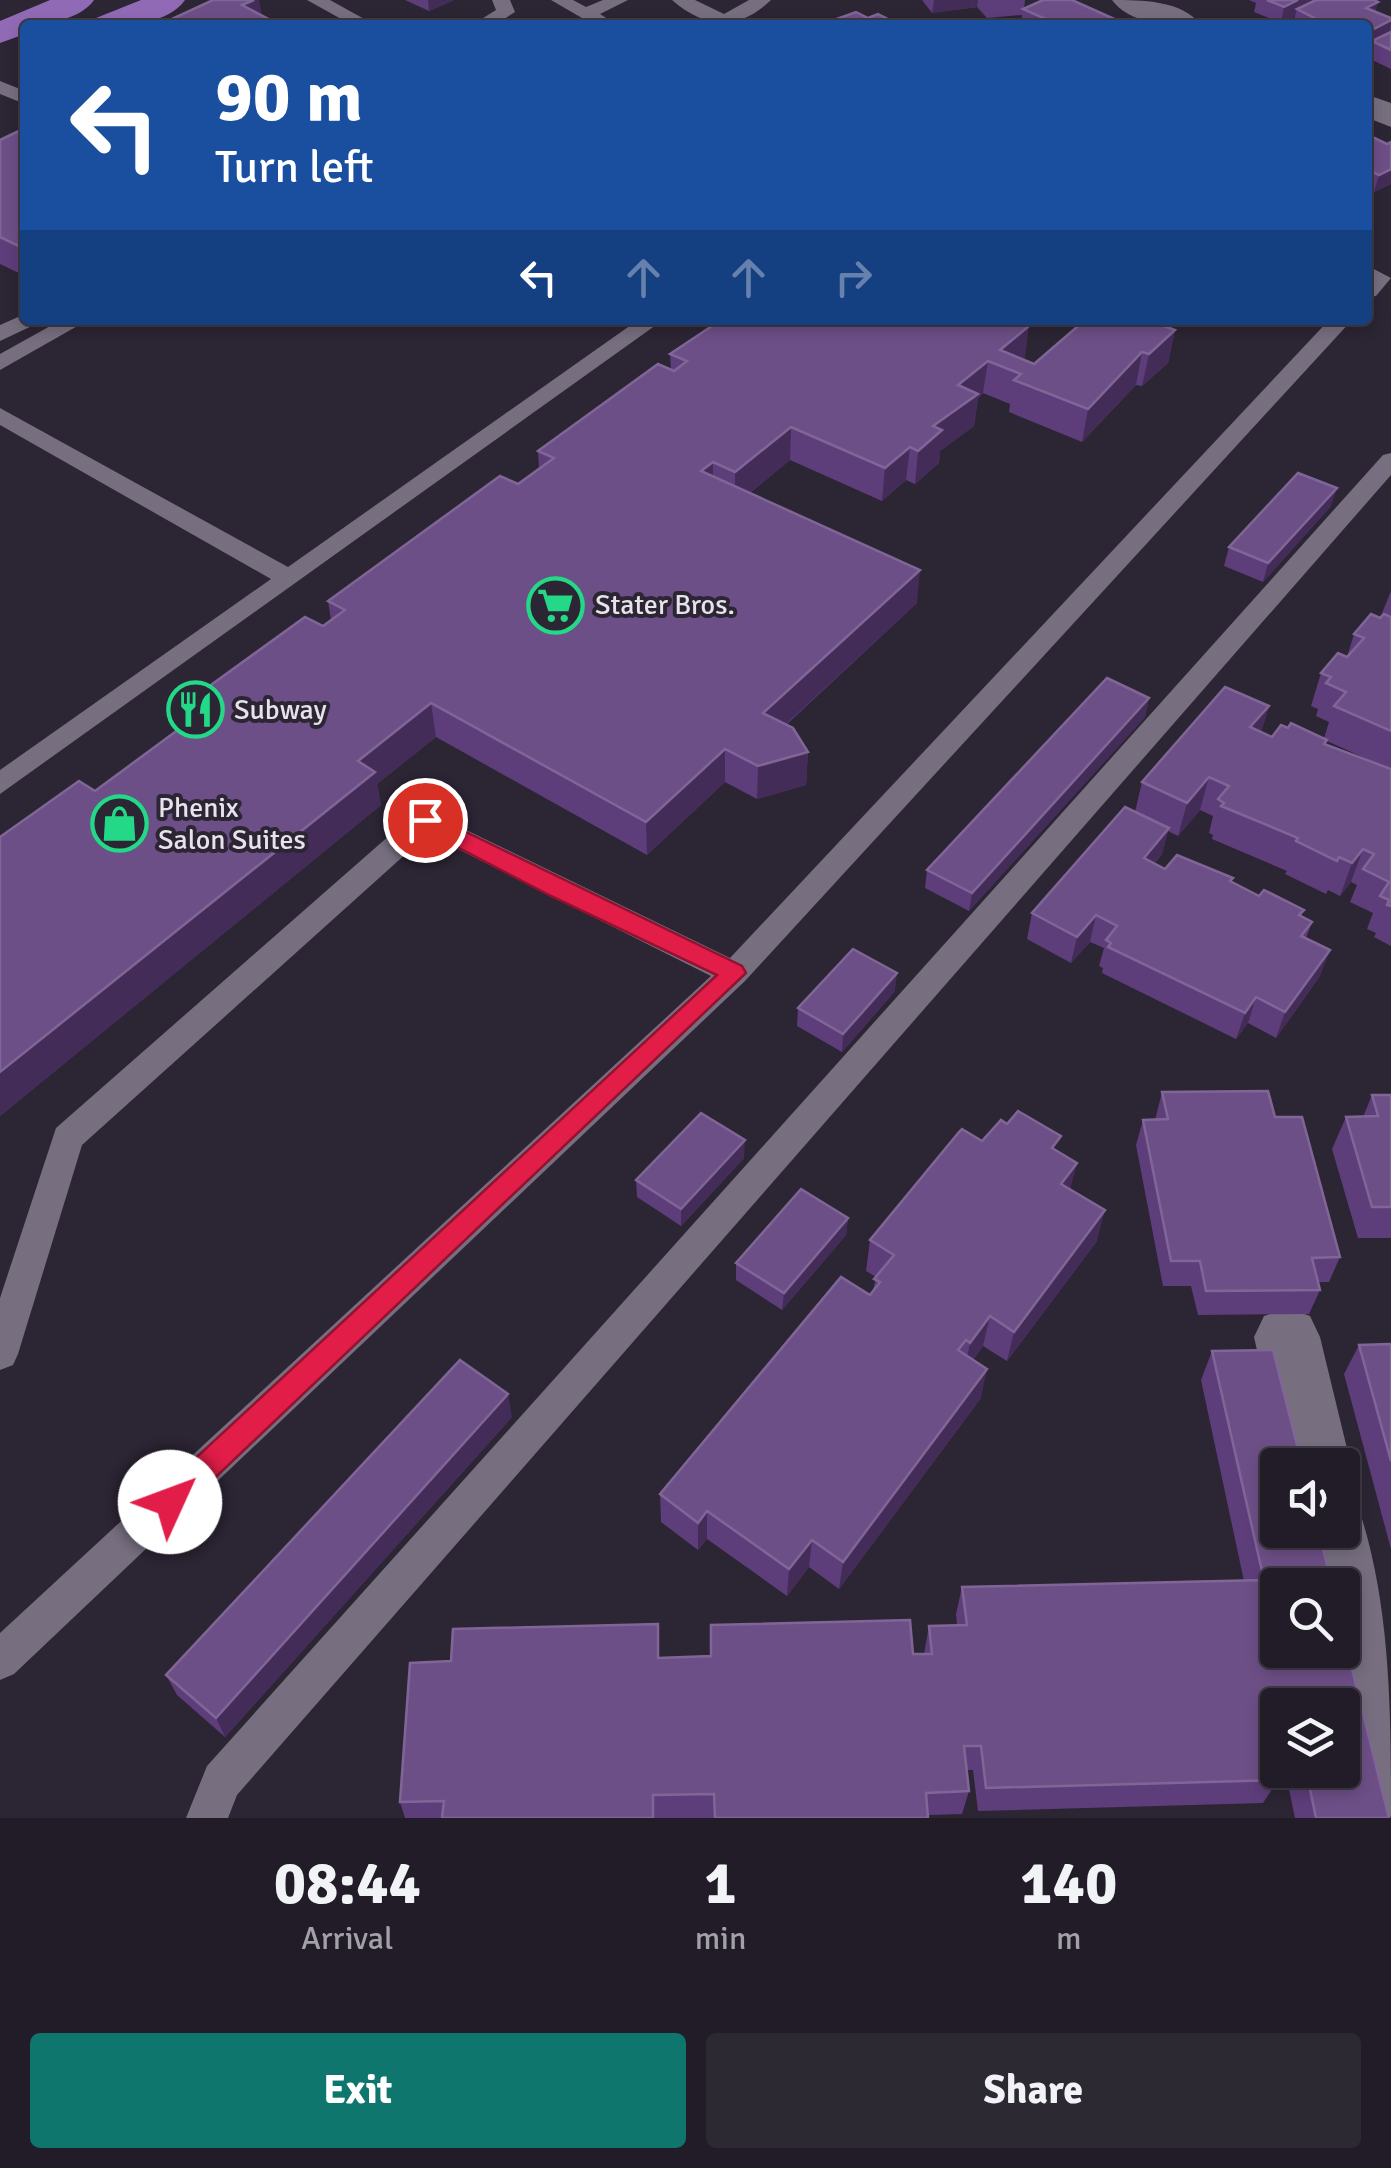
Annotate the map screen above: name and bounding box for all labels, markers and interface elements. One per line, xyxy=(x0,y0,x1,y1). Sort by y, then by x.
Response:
text: 90 m xyxy=(215,54,363,140)
icon: left xyxy=(50,60,180,190)
text: Turn left xyxy=(215,140,374,195)
icon: left xyxy=(511,250,566,305)
icon: ahead xyxy=(616,250,671,305)
icon: ahead xyxy=(721,250,776,305)
icon: right xyxy=(826,250,881,305)
supermarket icon: Stater Bros. xyxy=(526,575,586,635)
place label: Stater Bros. xyxy=(595,588,735,622)
restaurant icon: Subway xyxy=(165,680,225,740)
place label: Subway xyxy=(234,693,327,727)
pin xyxy=(383,778,468,863)
place label: Phenix Salon Suites xyxy=(158,791,306,857)
icon: arrive xyxy=(398,793,453,848)
shop icon: Phenix Salon Suites xyxy=(89,794,149,854)
map controls xyxy=(1260,1448,1360,1788)
button: sound xyxy=(1260,1448,1360,1548)
position arrow xyxy=(118,1450,222,1554)
button: search xyxy=(1260,1568,1360,1668)
button: layers xyxy=(1260,1688,1360,1788)
text: 08:44 xyxy=(274,1847,421,1921)
text: 1 xyxy=(704,1847,737,1921)
text: 140 xyxy=(1020,1847,1117,1921)
text: Arrival xyxy=(301,1919,393,1958)
text: min xyxy=(695,1919,746,1958)
text: m xyxy=(1056,1919,1081,1958)
button: Exit xyxy=(30,2033,686,2148)
button: Share xyxy=(706,2033,1361,2148)

